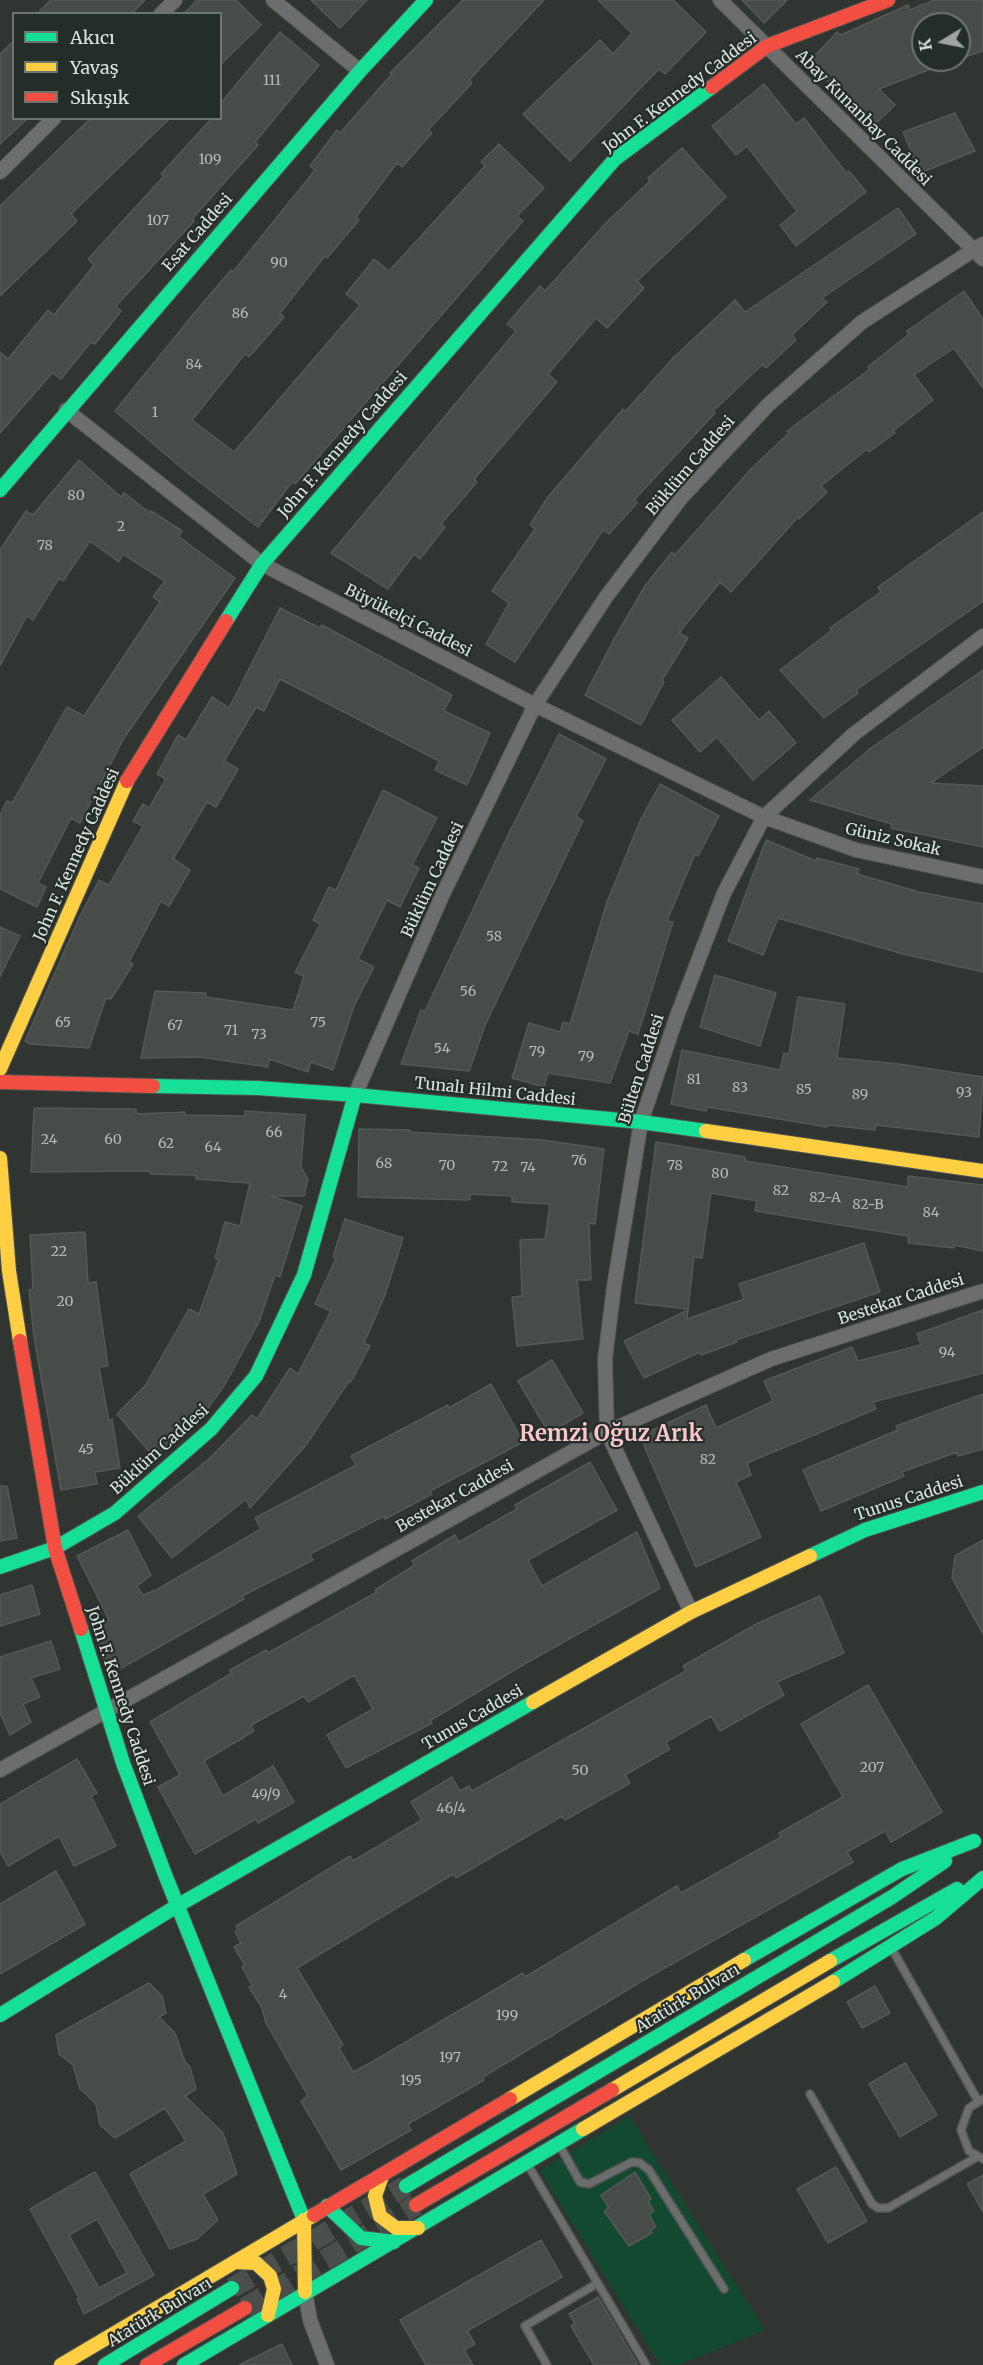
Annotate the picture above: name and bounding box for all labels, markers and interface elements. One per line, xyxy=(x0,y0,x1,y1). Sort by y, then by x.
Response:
legend xyxy=(12,12,222,120)
north arrow xyxy=(911,12,971,72)
text: Akıcı xyxy=(70,26,115,49)
street label: John F. Kennedy Caddesi xyxy=(599,29,761,157)
street label: Abay Kunanbay Caddesi xyxy=(791,46,935,190)
text: Yavaş xyxy=(70,56,118,79)
house number: 111 xyxy=(263,73,281,89)
text: Sıkışık xyxy=(70,86,129,109)
house number: 109 xyxy=(198,152,222,168)
street label: Esat Caddesi xyxy=(159,190,237,276)
house number: 107 xyxy=(147,213,169,229)
house number: 90 xyxy=(270,255,288,271)
house number: 86 xyxy=(232,306,248,322)
house number: 84 xyxy=(186,357,202,373)
street label: John F. Kennedy Caddesi xyxy=(274,368,412,522)
house number: 1 xyxy=(152,405,158,421)
street label: Büklüm Caddesi xyxy=(643,412,739,520)
house number: 80 xyxy=(67,488,85,504)
house number: 2 xyxy=(117,519,125,535)
house number: 78 xyxy=(37,538,53,554)
street label: Büyükelçi Caddesi xyxy=(341,581,475,661)
street label: John F. Kennedy Caddesi xyxy=(30,766,124,944)
street label: Büklüm Caddesi xyxy=(398,819,468,941)
street label: Güniz Sokak xyxy=(843,820,943,860)
house number: 58 xyxy=(486,929,502,945)
house number: 56 xyxy=(460,984,476,1000)
street label: Bülten Caddesi xyxy=(615,1012,669,1126)
house number: 65 xyxy=(55,1015,71,1031)
house number: 75 xyxy=(310,1015,326,1031)
house number: 67 xyxy=(167,1018,183,1034)
house number: 71 xyxy=(224,1023,238,1039)
house number: 73 xyxy=(251,1027,267,1043)
house number: 54 xyxy=(434,1041,450,1057)
house number: 79 xyxy=(529,1044,545,1060)
house number: 79 xyxy=(578,1049,594,1065)
house number: 81 xyxy=(687,1072,701,1088)
street label: Tunalı Hilmi Caddesi xyxy=(413,1074,577,1110)
house number: 83 xyxy=(732,1080,748,1096)
house number: 85 xyxy=(796,1082,812,1098)
house number: 93 xyxy=(956,1085,972,1101)
house number: 89 xyxy=(852,1087,868,1103)
house number: 66 xyxy=(266,1125,282,1141)
house number: 24 xyxy=(41,1132,57,1148)
house number: 60 xyxy=(104,1132,122,1148)
house number: 62 xyxy=(158,1136,174,1152)
house number: 64 xyxy=(204,1140,222,1156)
house number: 76 xyxy=(571,1153,587,1169)
house number: 68 xyxy=(376,1156,392,1172)
house number: 70 xyxy=(439,1158,455,1174)
house number: 78 xyxy=(667,1158,683,1174)
house number: 72 xyxy=(492,1159,508,1175)
house number: 74 xyxy=(520,1160,536,1176)
house number: 80 xyxy=(711,1166,729,1182)
house number: 82 xyxy=(773,1183,789,1199)
house number: 82-A xyxy=(809,1190,841,1206)
house number: 82-B xyxy=(852,1197,884,1213)
house number: 84 xyxy=(923,1205,939,1221)
house number: 22 xyxy=(51,1244,67,1260)
street label: Bestekar Caddesi xyxy=(836,1271,966,1329)
house number: 20 xyxy=(56,1294,74,1310)
house number: 94 xyxy=(939,1345,955,1361)
street label: Büklüm Caddesi xyxy=(107,1401,213,1499)
district label: Remzi Oğuz Arık xyxy=(519,1422,703,1448)
house number: 45 xyxy=(78,1442,94,1458)
house number: 82 xyxy=(700,1452,716,1468)
street label: Bestekar Caddesi xyxy=(393,1457,517,1537)
street label: Tunus Caddesi xyxy=(852,1472,966,1526)
street label: John F. Kennedy Caddesi xyxy=(82,1604,158,1788)
street label: Tunus Caddesi xyxy=(419,1681,527,1755)
house number: 207 xyxy=(860,1760,884,1776)
house number: 50 xyxy=(572,1763,588,1779)
house number: 49/9 xyxy=(252,1787,280,1803)
house number: 46/4 xyxy=(436,1801,466,1817)
street label: Atatürk Bulvarı xyxy=(632,1960,744,2038)
house number: 4 xyxy=(279,1987,287,2003)
house number: 199 xyxy=(496,2008,518,2024)
house number: 197 xyxy=(439,2050,461,2066)
house number: 195 xyxy=(400,2073,422,2089)
street label: Atatürk Bulvarı xyxy=(104,2274,216,2352)

